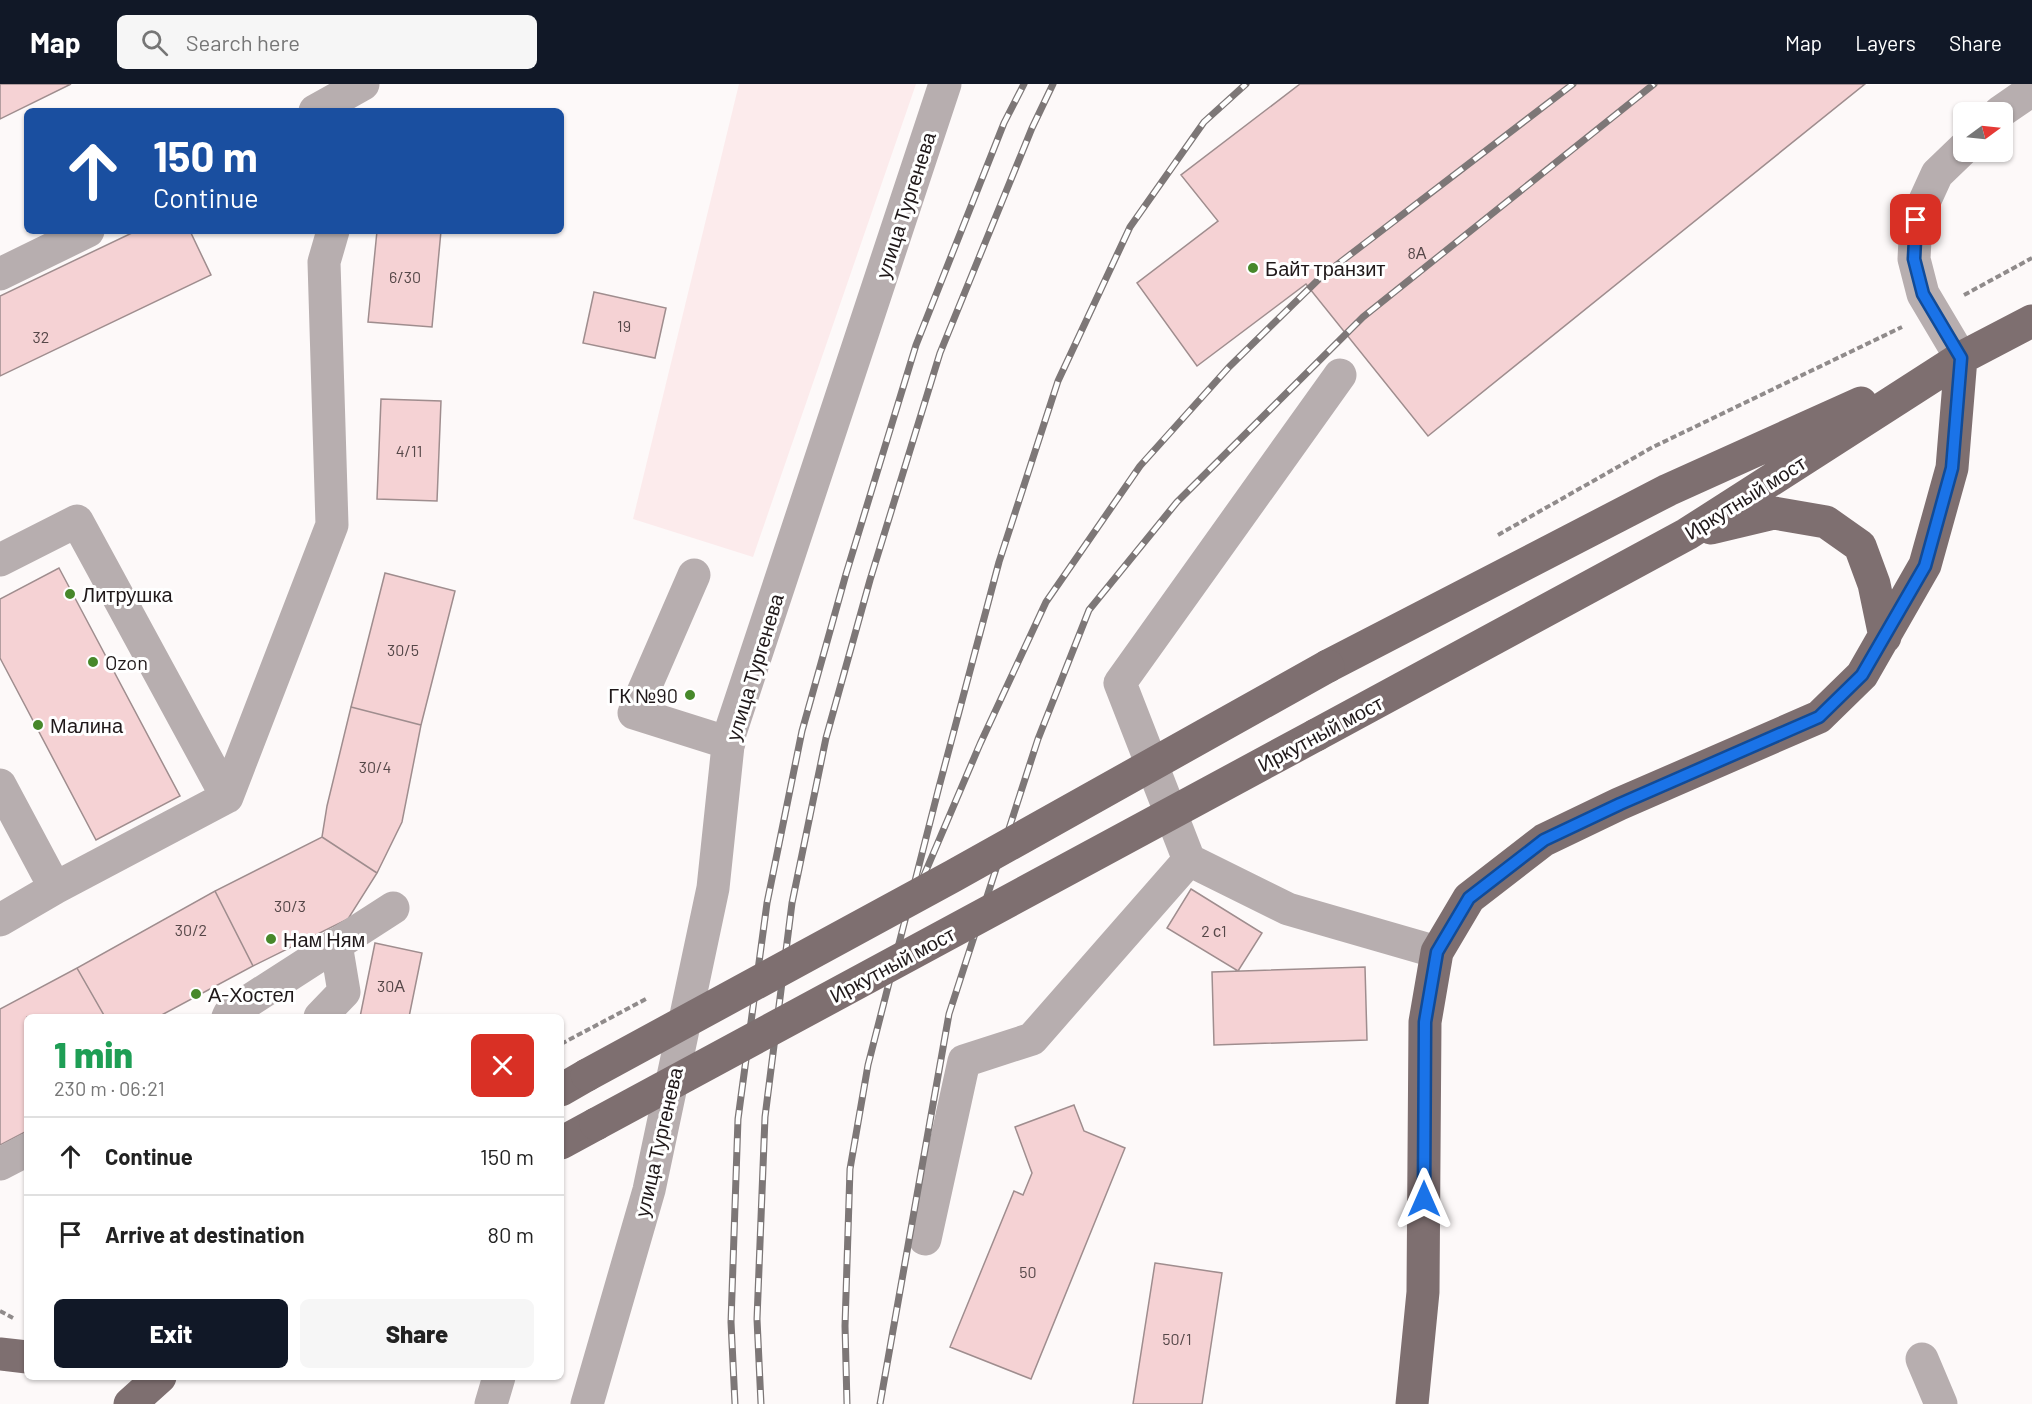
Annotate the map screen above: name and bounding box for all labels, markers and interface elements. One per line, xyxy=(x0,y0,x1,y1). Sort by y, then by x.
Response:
search box xyxy=(117,15,537,69)
text: Map xyxy=(30,25,81,59)
icon: search xyxy=(138,26,171,59)
text: Search here xyxy=(186,29,300,55)
text: Map xyxy=(1785,30,1822,55)
text: Layers xyxy=(1855,30,1916,55)
text: Share xyxy=(1949,30,2002,55)
north arrow xyxy=(1953,102,2013,162)
map controls xyxy=(1953,102,2013,162)
street label: улица Тургенева xyxy=(870,128,940,281)
text: 150 m xyxy=(153,130,258,180)
icon: ahead xyxy=(54,132,132,210)
text: Continue xyxy=(153,181,259,213)
pin xyxy=(1890,194,1941,245)
icon: arrive xyxy=(1899,203,1932,236)
house number: 8А xyxy=(1407,243,1427,262)
place label: Байт транзит xyxy=(1265,256,1386,280)
marker: Байт транзит xyxy=(1246,261,1260,275)
house number: 6/30 xyxy=(389,267,421,286)
house number: 19 xyxy=(617,316,631,335)
house number: 32 xyxy=(33,327,49,346)
house number: 4/11 xyxy=(396,441,422,460)
street label: Иркутный мост xyxy=(1680,450,1810,544)
place label: Литрушка xyxy=(82,582,174,606)
marker: Литрушка xyxy=(63,587,77,601)
street label: улица Тургенева xyxy=(720,590,788,744)
house number: 30/5 xyxy=(387,640,419,659)
place label: Ozon xyxy=(105,650,148,674)
marker: Ozon xyxy=(86,655,100,669)
place label: ГК №90 xyxy=(608,683,678,707)
marker: ГК №90 xyxy=(683,688,697,702)
street label: Иркутный мост xyxy=(1253,690,1387,776)
place label: Малина xyxy=(50,713,124,737)
marker: Малина xyxy=(31,718,45,732)
house number: 30/4 xyxy=(359,757,391,776)
house number: 30/3 xyxy=(274,896,306,915)
house number: 30/2 xyxy=(175,920,207,939)
street label: Иркутный мост xyxy=(825,921,959,1007)
house number: 2 с1 xyxy=(1201,921,1227,940)
place label: Нам Ням xyxy=(283,927,365,951)
marker: Нам Ням xyxy=(264,932,278,946)
house number: 30А xyxy=(377,976,405,995)
place label: А-Хостел xyxy=(208,982,295,1006)
marker: А-Хостел xyxy=(189,987,203,1001)
text: 1 min xyxy=(54,1032,133,1075)
button: close xyxy=(471,1034,534,1097)
street label: улица Тургенева xyxy=(629,1064,687,1219)
text: 230 m · 06:21 xyxy=(54,1076,165,1100)
icon: ahead xyxy=(54,1140,87,1173)
text: Continue xyxy=(105,1143,193,1169)
text: 150 m xyxy=(480,1143,534,1169)
position arrow xyxy=(1392,1167,1456,1231)
icon: arrive xyxy=(54,1218,87,1251)
text: Arrive at destination xyxy=(105,1221,304,1247)
text: 80 m xyxy=(488,1221,534,1247)
house number: 50 xyxy=(1019,1262,1037,1281)
button: Exit xyxy=(54,1299,288,1368)
button: Share xyxy=(300,1299,534,1368)
house number: 50/1 xyxy=(1162,1329,1192,1348)

